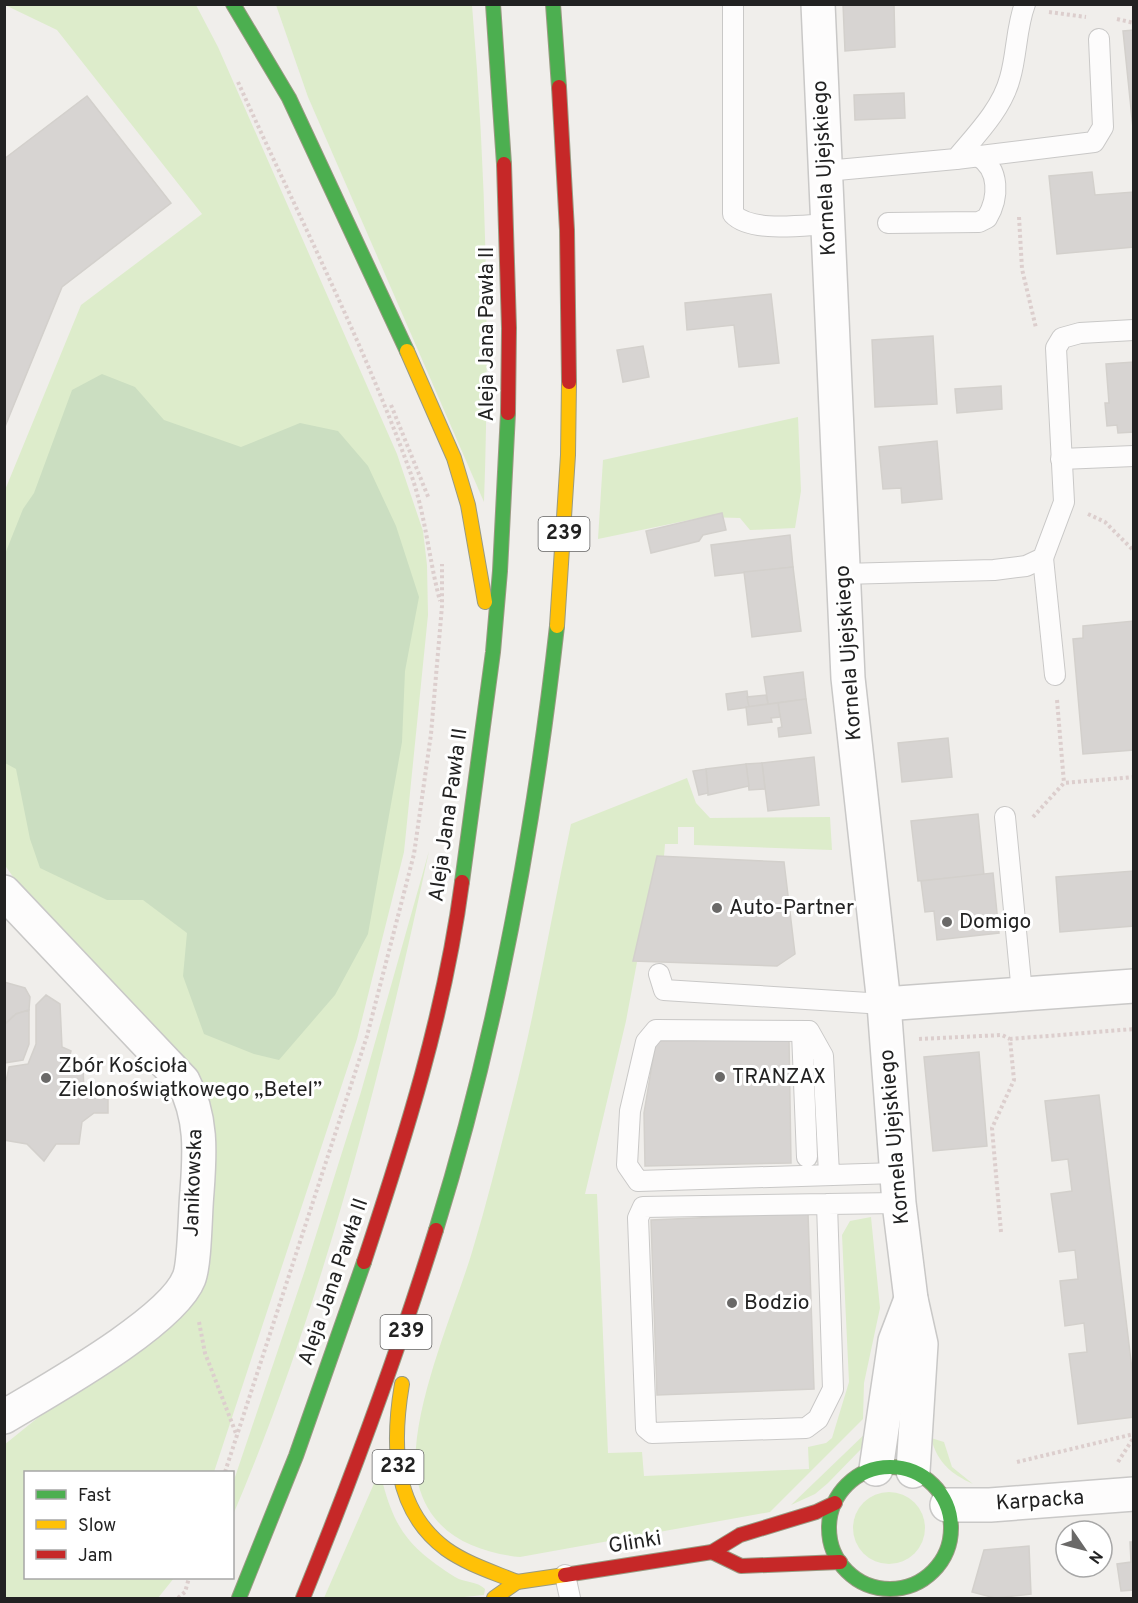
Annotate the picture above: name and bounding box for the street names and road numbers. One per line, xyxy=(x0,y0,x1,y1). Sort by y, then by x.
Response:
street label: Kornela Ujejskiego xyxy=(807,80,843,256)
street label: Aleja Jana Pawła II xyxy=(474,246,501,422)
road number: 239 xyxy=(538,517,590,551)
street label: Kornela Ujejskiego xyxy=(829,564,869,742)
street label: Aleja Jana Pawła II xyxy=(423,726,475,904)
street label: Kornela Ujejskiego xyxy=(874,1048,916,1226)
street label: Janikowska xyxy=(179,1128,209,1238)
street label: Aleja Jana Pawła II xyxy=(293,1195,375,1369)
road number: 239 xyxy=(380,1315,432,1349)
road number: 232 xyxy=(372,1450,424,1484)
street label: Karpacka xyxy=(995,1484,1085,1518)
street label: Glinki xyxy=(606,1525,664,1561)

